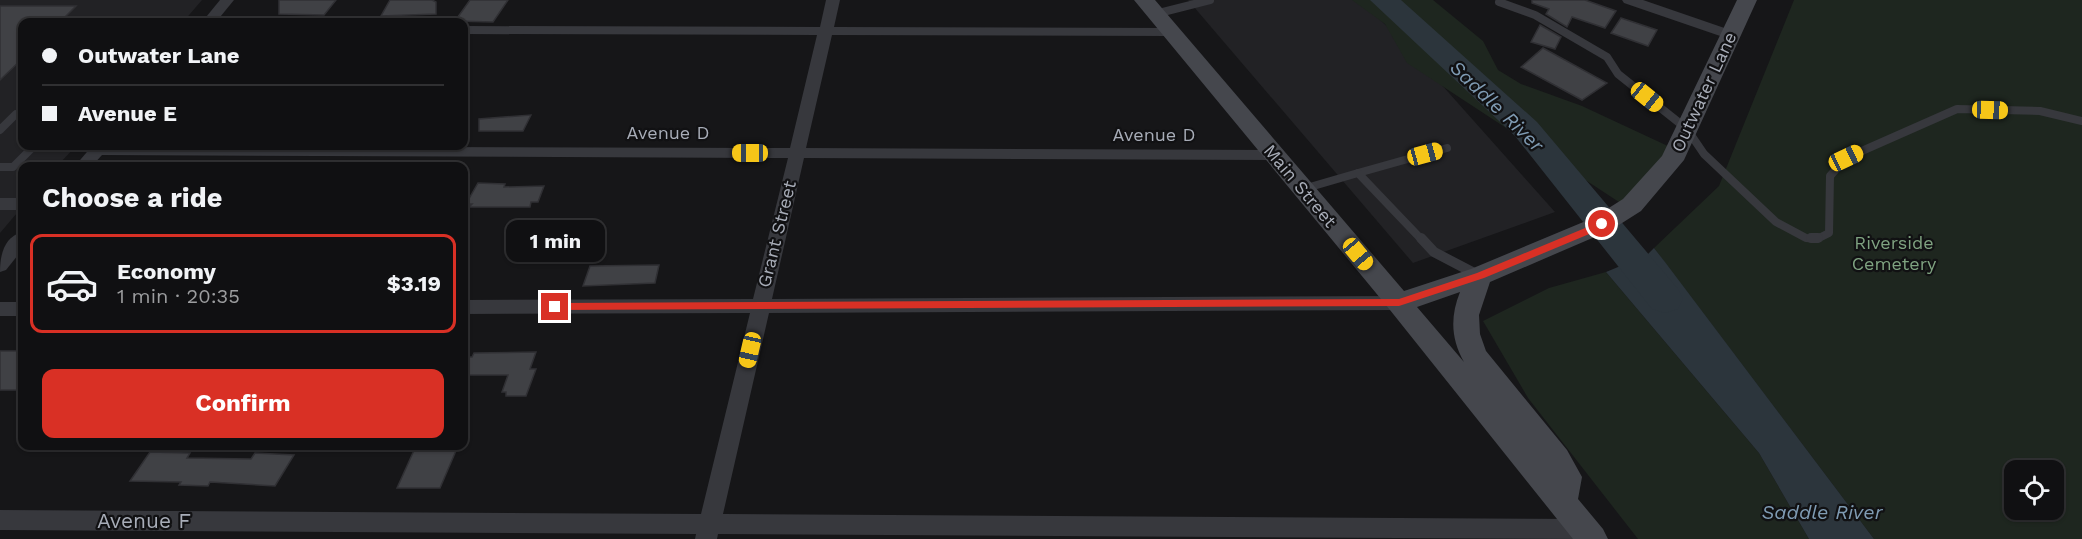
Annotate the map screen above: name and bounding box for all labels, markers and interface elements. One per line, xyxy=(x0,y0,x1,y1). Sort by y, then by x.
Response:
street label: Outwater Lane xyxy=(1667,28,1741,155)
text: Outwater Lane xyxy=(78,43,240,68)
water label: Saddle River xyxy=(1445,55,1550,158)
car xyxy=(1627,79,1667,115)
car xyxy=(1972,100,2008,120)
text: Avenue E xyxy=(78,101,177,126)
street label: Avenue D xyxy=(627,122,709,143)
street label: Avenue D xyxy=(1113,124,1195,145)
street label: Main Street xyxy=(1260,140,1341,232)
car xyxy=(1405,141,1445,167)
car xyxy=(1826,142,1866,174)
car xyxy=(732,144,768,162)
street label: Grant Street xyxy=(753,178,800,289)
text: Choose a ride xyxy=(42,182,222,214)
route start xyxy=(1588,210,1615,237)
callout: 1 min xyxy=(506,220,604,262)
text: 1 min xyxy=(530,229,581,253)
park label: Riverside Cemetery xyxy=(1852,232,1937,274)
car xyxy=(1340,234,1376,274)
icon: car xyxy=(45,257,99,311)
text: Economy xyxy=(117,259,216,284)
text: $3.19 xyxy=(387,271,441,296)
text: 1 min · 20:35 xyxy=(117,284,240,308)
route end xyxy=(541,293,568,320)
car xyxy=(737,330,763,370)
button: Confirm xyxy=(42,369,444,438)
map controls xyxy=(2004,460,2064,520)
button: locate xyxy=(2004,460,2064,520)
water label: Saddle River xyxy=(1761,500,1884,524)
street label: Avenue F xyxy=(97,508,191,533)

